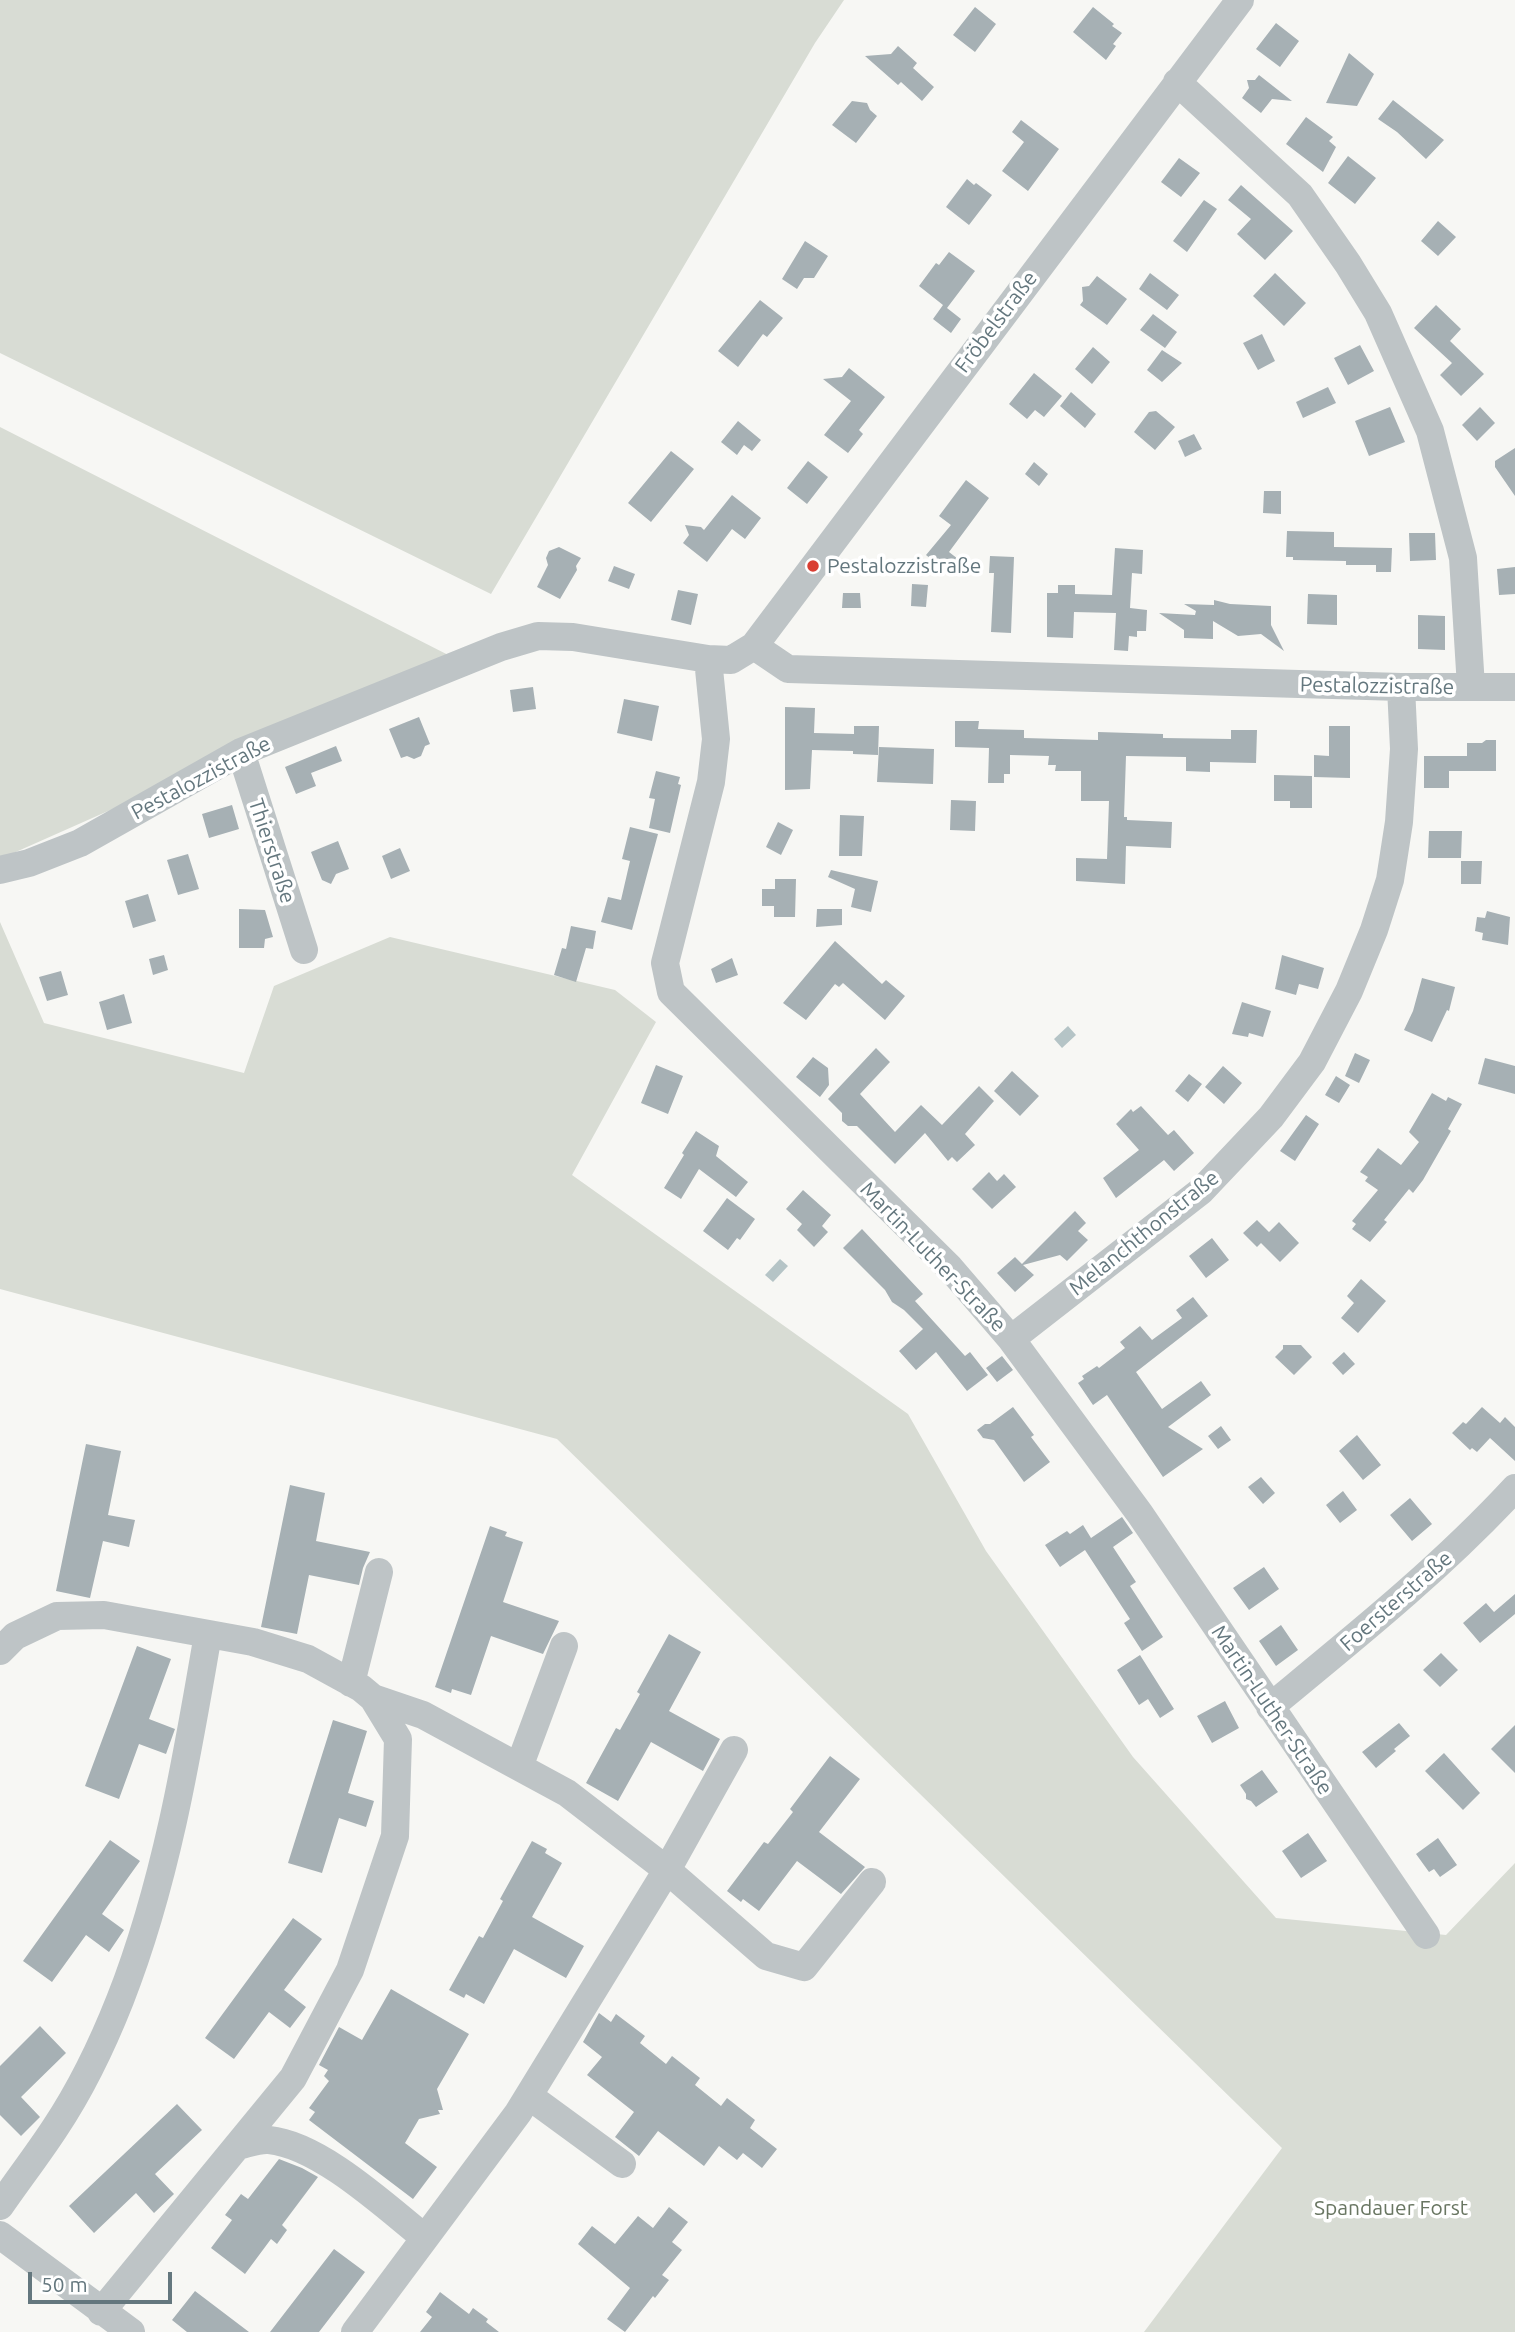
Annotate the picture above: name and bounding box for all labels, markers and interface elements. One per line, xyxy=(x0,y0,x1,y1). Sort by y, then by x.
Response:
street label: Fröbelstraße xyxy=(950,266,1042,378)
place label: Pestalozzistraße xyxy=(827,553,981,579)
marker: Pestalozzistraße xyxy=(805,558,821,574)
street label: Pestalozzistraße xyxy=(1300,672,1454,700)
street label: Pestalozzistraße xyxy=(127,731,275,825)
street label: Thierstraße xyxy=(243,795,301,907)
street label: Melanchthonstraße xyxy=(1064,1165,1224,1301)
street label: Martin-Luther-Straße xyxy=(855,1177,1011,1337)
street label: Foersterstraße xyxy=(1335,1546,1457,1656)
street label: Martin-Luther-Straße xyxy=(1206,1621,1338,1799)
park label: Spandauer Forst xyxy=(1314,2195,1468,2221)
scale bar xyxy=(32,2258,175,2302)
text: 50 m xyxy=(41,2272,88,2296)

